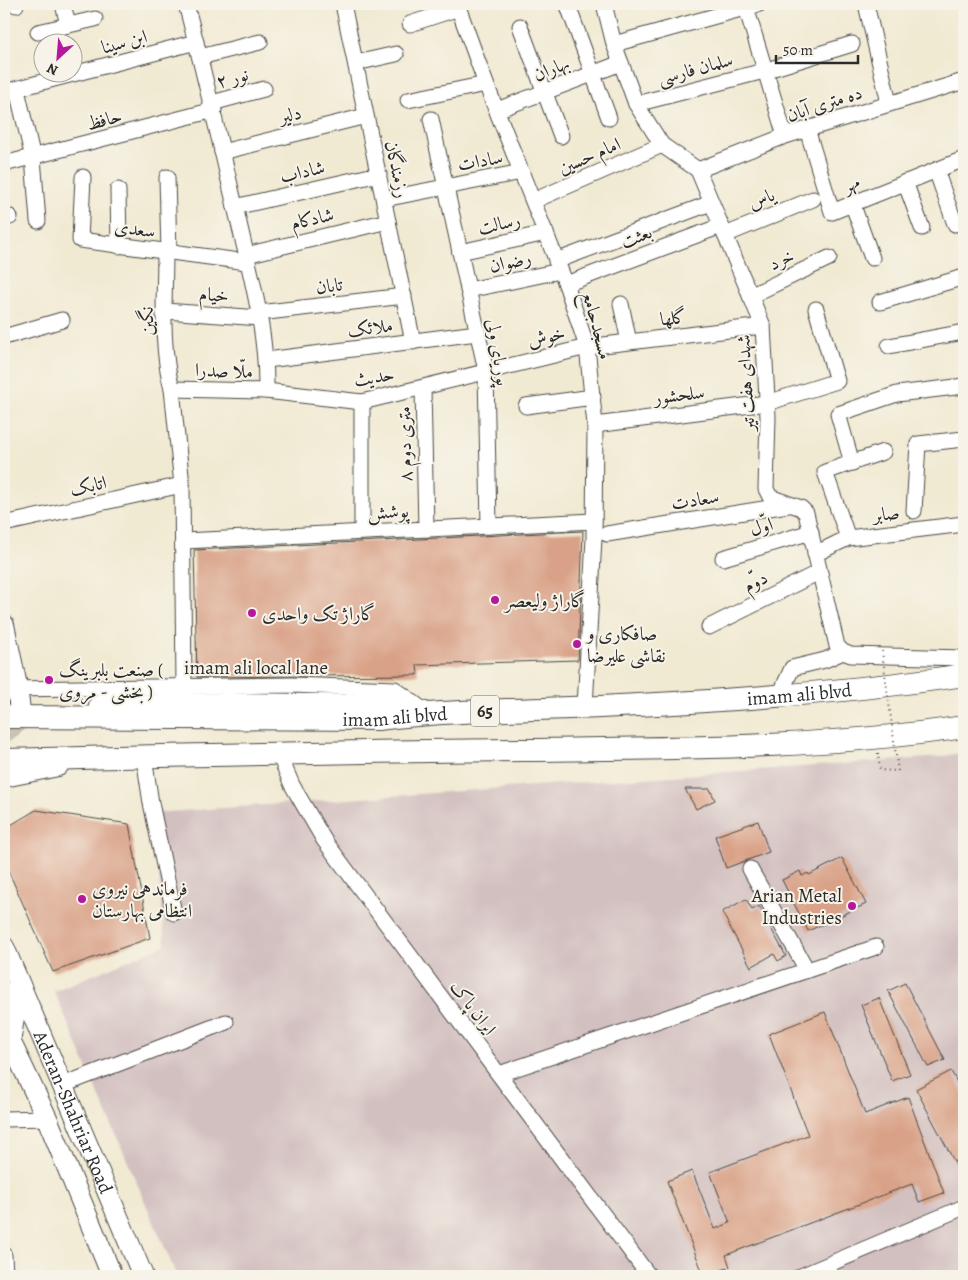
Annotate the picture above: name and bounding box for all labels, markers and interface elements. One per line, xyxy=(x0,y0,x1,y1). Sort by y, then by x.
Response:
street label: ابن سینا xyxy=(98,23,150,61)
north arrow xyxy=(32,32,82,82)
scale bar xyxy=(776,32,858,64)
text: 50 m xyxy=(783,40,813,60)
street label: سلمان فارسی xyxy=(655,46,736,91)
street label: بهاران xyxy=(529,50,573,88)
text: N xyxy=(44,58,61,80)
street label: نور ۲ xyxy=(213,61,251,95)
street label: ده متری آبان xyxy=(783,79,866,128)
street label: دلیر xyxy=(274,100,304,131)
street label: حافظ xyxy=(84,103,125,137)
street label: امام حسین xyxy=(554,131,626,184)
street label: رزمندگان xyxy=(378,138,416,200)
street label: سادات xyxy=(456,144,505,178)
street label: شاداب xyxy=(277,154,327,190)
street label: مهر xyxy=(837,169,864,200)
street label: یاس xyxy=(744,181,780,216)
street label: شادکام xyxy=(288,201,337,239)
street label: رسالت xyxy=(476,207,523,241)
street label: سعدی xyxy=(113,214,157,244)
street label: بعثت xyxy=(617,219,656,255)
street label: خرد xyxy=(764,243,798,277)
street label: رضوان xyxy=(487,245,534,279)
street label: تابان xyxy=(314,271,344,301)
street label: خیام xyxy=(198,281,230,312)
street label: مسجدجامع xyxy=(572,288,619,363)
street label: گلها xyxy=(658,303,688,333)
street label: نگین xyxy=(134,306,160,336)
street label: ملائک xyxy=(346,312,394,344)
street label: پوریای ولی xyxy=(480,317,516,389)
street label: خوش xyxy=(525,320,568,354)
street label: شهدای هفت تیر xyxy=(730,334,762,434)
street label: ملّا صدرا xyxy=(194,357,254,385)
street label: حدیث xyxy=(352,361,396,393)
street label: سلحشور xyxy=(650,379,706,411)
street label: ۸ متری دوم xyxy=(391,406,422,482)
street label: اتابک xyxy=(67,469,109,503)
street label: سعادت xyxy=(669,483,721,517)
street label: پوشش xyxy=(367,498,411,526)
street label: صابر xyxy=(869,499,901,529)
street label: اوّل xyxy=(746,511,776,543)
street label: دوّم xyxy=(739,565,774,602)
place label: گاراژ ولیعصر xyxy=(503,588,585,614)
marker: گاراژ ولیعصر xyxy=(489,594,501,606)
place label: گاراژ تک واحدی xyxy=(262,601,375,627)
marker: گاراژ تک واحدی xyxy=(246,607,258,619)
place label: صافکاری و نقاشی عليرضا xyxy=(585,621,666,669)
marker: صافکاری و نقاشی عليرضا xyxy=(571,638,583,650)
street label: imam ali local lane xyxy=(184,655,328,681)
place label: صنعت بلبرینگ ( بخشی - مروی ) xyxy=(59,657,164,705)
marker: صنعت بلبرینگ ( بخشی - مروی ) xyxy=(43,674,55,686)
street label: imam ali blvd xyxy=(746,677,854,712)
road number: 65 xyxy=(471,696,499,726)
street label: imam ali blvd xyxy=(342,701,449,734)
place label: فرماندهی نیروی انتظامی بهارستان xyxy=(92,876,192,924)
place label: Arian Metal Industries xyxy=(751,883,842,931)
marker: فرماندهی نیروی انتظامی بهارستان xyxy=(76,893,88,905)
marker: Arian Metal Industries xyxy=(846,900,858,912)
street label: ایران پاک xyxy=(444,975,502,1040)
street label: Aderan-Shahriar Road xyxy=(26,1026,119,1198)

